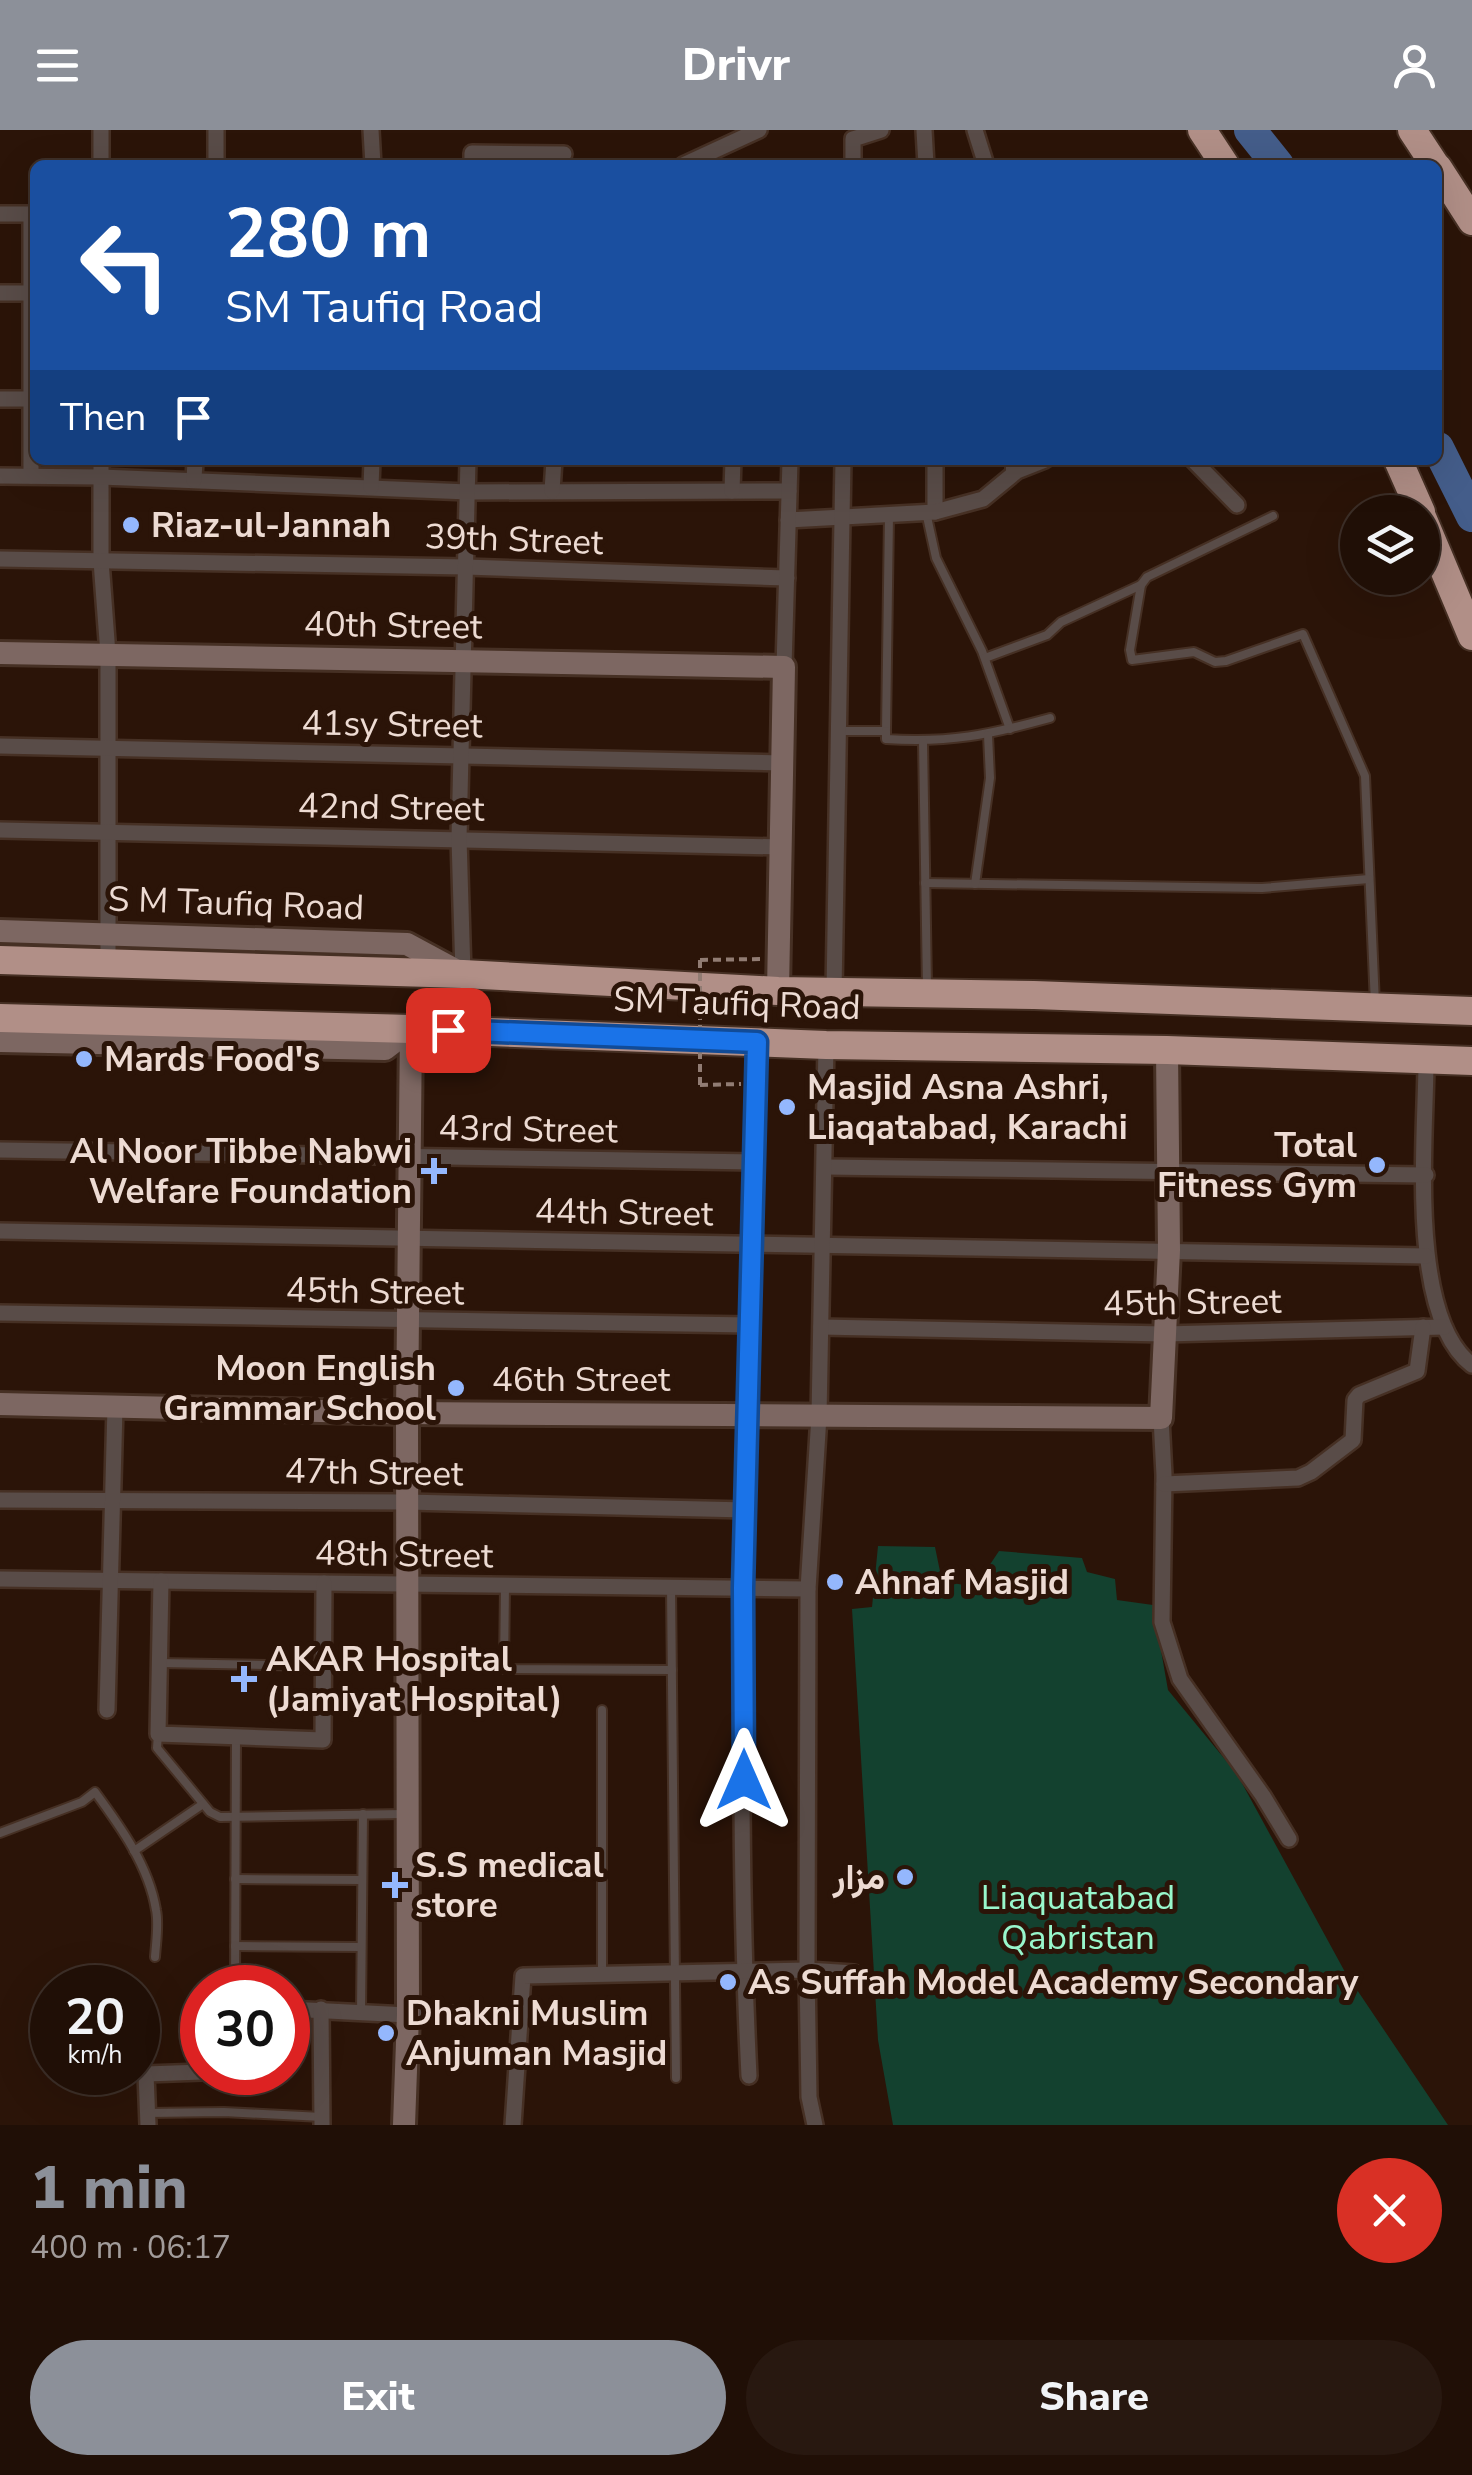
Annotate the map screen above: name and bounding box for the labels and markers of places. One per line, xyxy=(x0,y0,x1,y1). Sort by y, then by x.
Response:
place label: Riaz-ul-Jannah xyxy=(151,502,391,549)
marker: Riaz-ul-Jannah xyxy=(120,514,142,536)
pin xyxy=(406,988,491,1073)
place label: Mards Food's xyxy=(104,1036,320,1083)
marker: Mards Food's xyxy=(73,1048,95,1070)
place label: Masjid Asna Ashri, Liaqatabad, Karachi xyxy=(807,1064,1128,1151)
marker: Masjid Asna Ashri, Liaqatabad, Karachi xyxy=(776,1096,798,1118)
place label: Total Fitness Gym xyxy=(1157,1122,1357,1209)
place label: Al Noor Tibbe Nabwi Welfare Foundation xyxy=(70,1128,412,1215)
marker: Total Fitness Gym xyxy=(1366,1154,1388,1176)
marker: Al Noor Tibbe Nabwi Welfare Foundation xyxy=(421,1158,447,1184)
place label: Moon English Grammar School xyxy=(163,1345,436,1432)
marker: Moon English Grammar School xyxy=(445,1377,467,1399)
place label: Ahnaf Masjid xyxy=(855,1559,1069,1606)
marker: Ahnaf Masjid xyxy=(824,1571,846,1593)
place label: AKAR Hospital (Jamiyat Hospital) xyxy=(266,1636,563,1723)
marker: AKAR Hospital (Jamiyat Hospital) xyxy=(231,1666,257,1692)
place label: S.S medical store xyxy=(415,1842,604,1929)
place label: مزار xyxy=(832,1854,885,1901)
marker: مزار xyxy=(894,1866,916,1888)
marker: S.S medical store xyxy=(384,1874,406,1896)
place label: As Suffah Model Academy Secondary xyxy=(748,1959,1359,2006)
marker: As Suffah Model Academy Secondary xyxy=(717,1971,739,1993)
place label: Dhakni Muslim Anjuman Masjid xyxy=(406,1990,667,2077)
marker: Dhakni Muslim Anjuman Masjid xyxy=(375,2022,397,2044)

